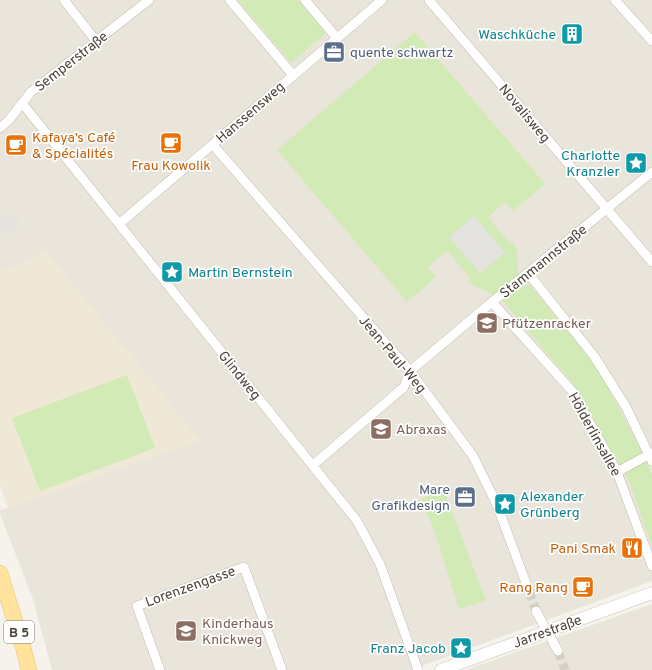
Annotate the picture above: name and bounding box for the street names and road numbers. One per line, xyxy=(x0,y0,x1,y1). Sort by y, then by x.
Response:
street label: Semperstraße xyxy=(32,28,112,96)
street label: Hanssensweg xyxy=(213,79,289,148)
street label: Novalisweg xyxy=(494,81,553,147)
street label: Stammannstraße xyxy=(497,222,591,303)
street label: Jean-Paul-Weg xyxy=(355,313,429,397)
street label: Glindweg xyxy=(214,348,264,404)
street label: Hölderlinsallee xyxy=(564,390,624,480)
street label: Lorenzengasse xyxy=(143,563,238,612)
street label: Jarrestraße xyxy=(511,612,584,653)
road number: B 5 xyxy=(4,621,34,643)

